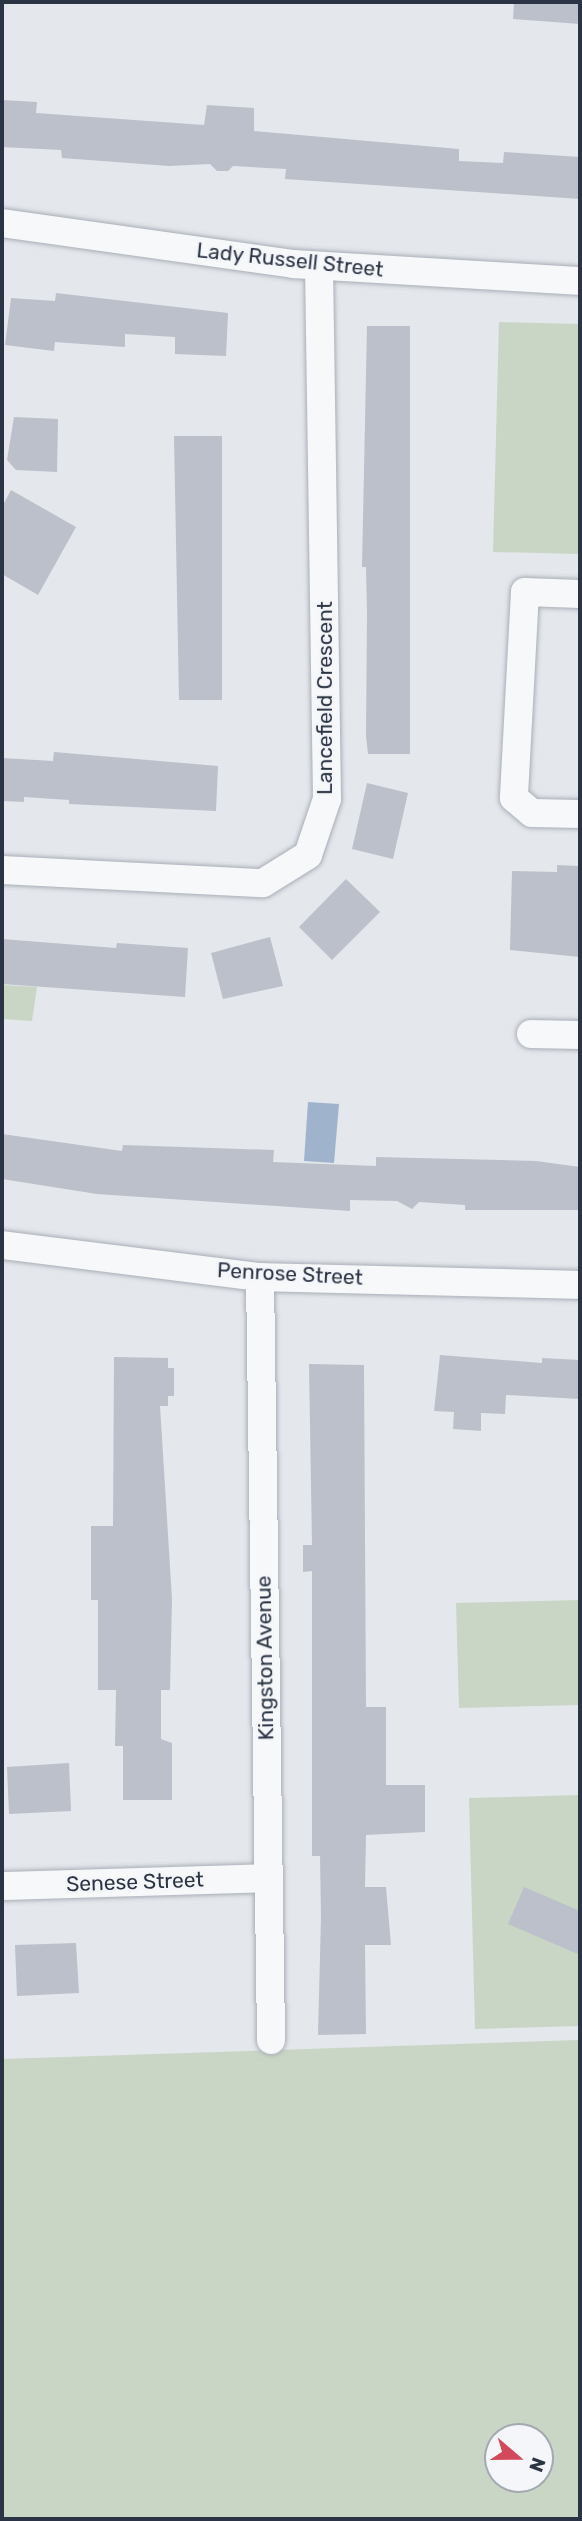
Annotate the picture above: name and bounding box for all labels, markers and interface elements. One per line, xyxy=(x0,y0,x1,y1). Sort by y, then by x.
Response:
street label: Lady Russell Street xyxy=(195,238,385,282)
street label: Lancefield Crescent xyxy=(312,601,338,795)
street label: Penrose Street xyxy=(216,1258,364,1290)
street label: Kingston Avenue xyxy=(251,1575,279,1741)
street label: Senese Street xyxy=(66,1867,204,1897)
north arrow xyxy=(484,2423,554,2493)
text: N xyxy=(524,2454,550,2475)

